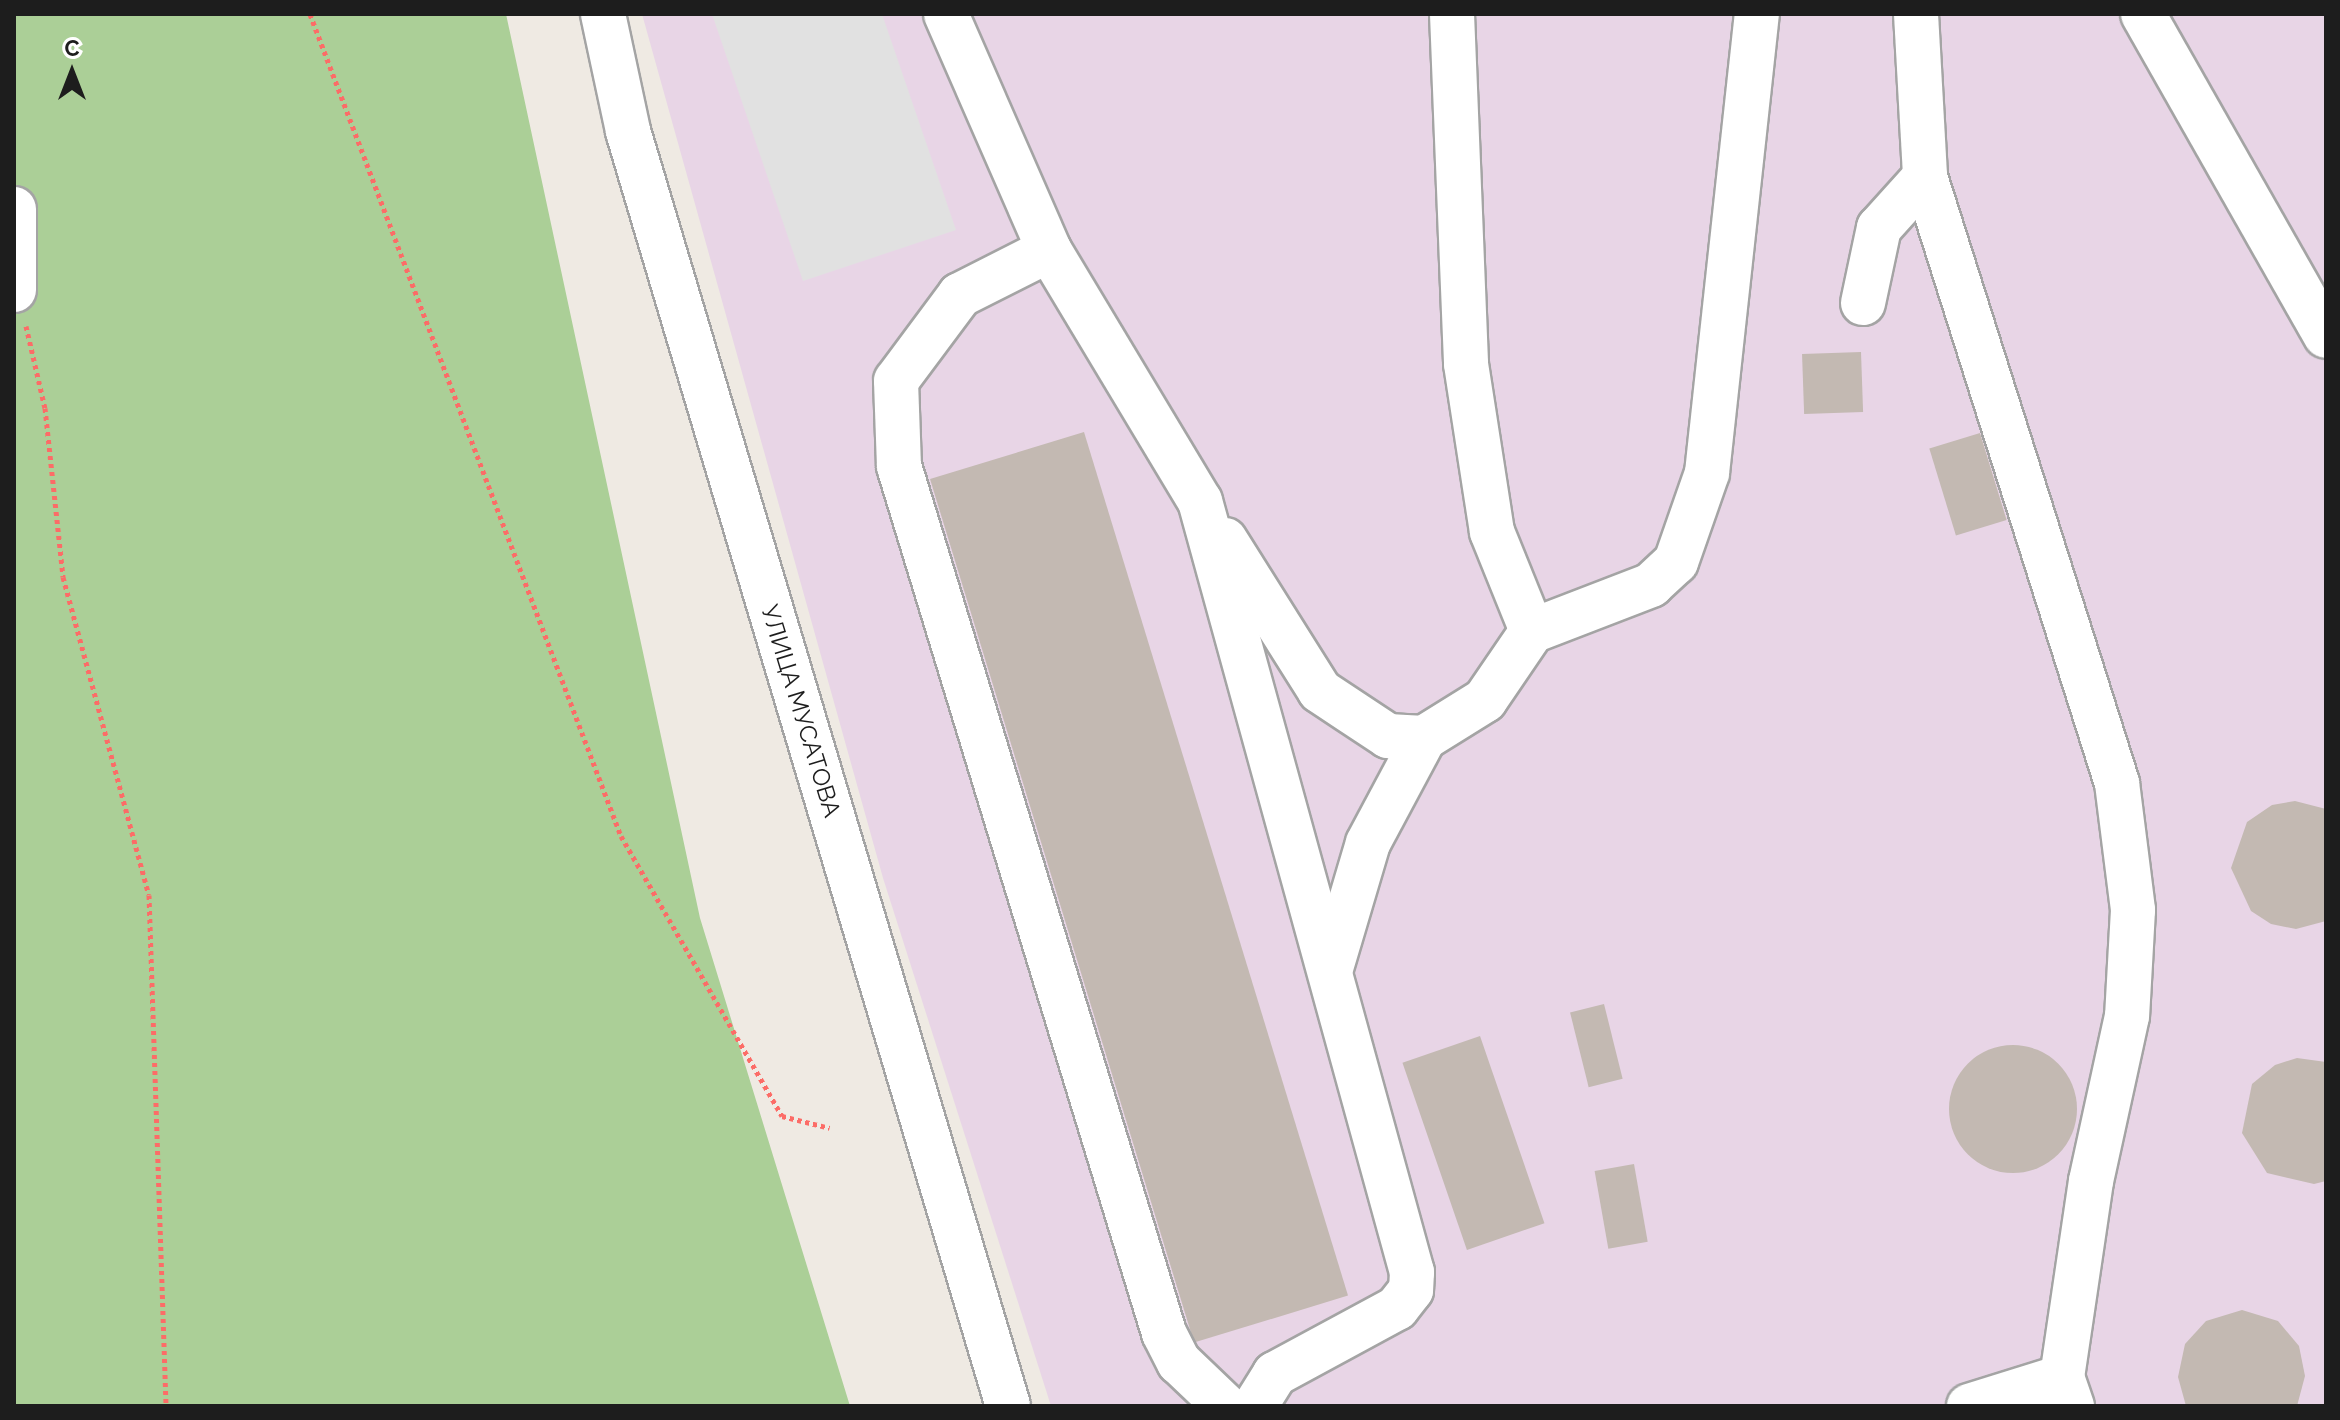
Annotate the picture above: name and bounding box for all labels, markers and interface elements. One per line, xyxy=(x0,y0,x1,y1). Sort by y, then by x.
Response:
north arrow xyxy=(32,32,112,112)
text: С xyxy=(64,35,80,61)
street label: УЛИЦА МУСАТОВА xyxy=(755,601,847,821)

